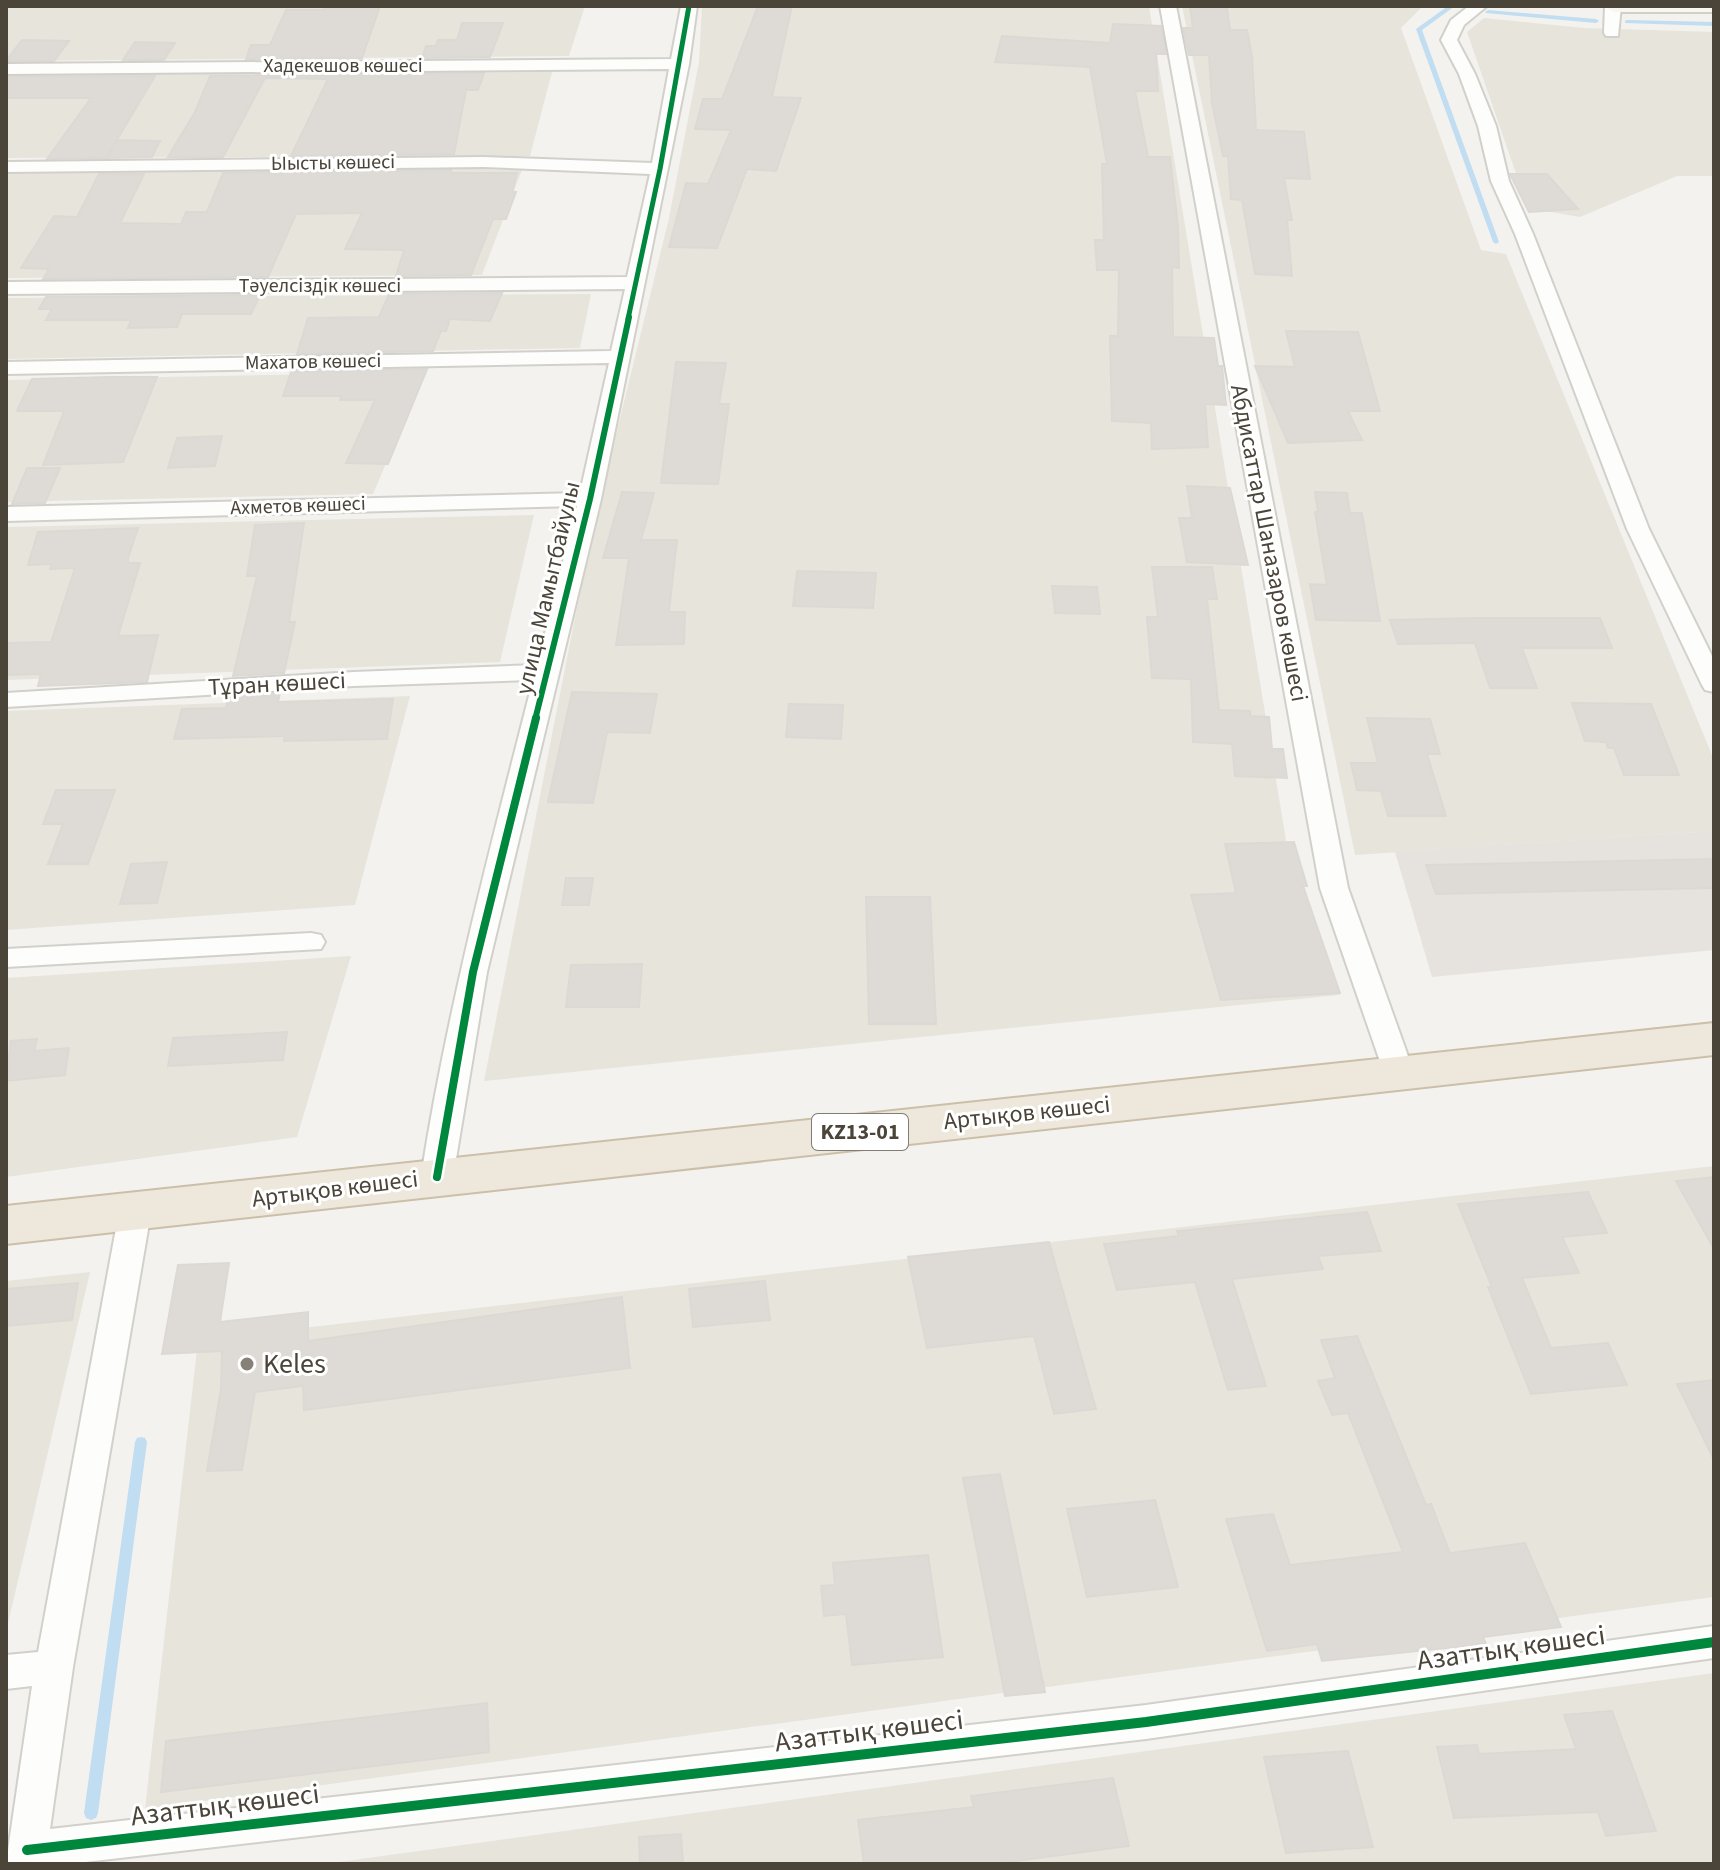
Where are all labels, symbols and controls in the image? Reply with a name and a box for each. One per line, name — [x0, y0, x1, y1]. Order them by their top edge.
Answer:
street label: Хадекешов көшесі — [263, 52, 423, 80]
street label: Ыысты көшесі — [271, 148, 395, 178]
street label: Тәуелсіздік көшесі — [239, 272, 401, 300]
street label: Махатов көшесі — [245, 347, 381, 377]
street label: Абдисаттар Шаназаров көшесі — [1221, 381, 1317, 705]
street label: улица Мамытбайулы — [506, 478, 590, 698]
street label: Ахметов көшесі — [230, 490, 366, 522]
street label: Тұран көшесі — [207, 663, 347, 705]
street label: Артықов көшесі — [942, 1087, 1112, 1139]
road number: KZ13-01 — [812, 1114, 908, 1150]
street label: Артықов көшесі — [250, 1161, 420, 1217]
place label: Keles — [263, 1344, 326, 1384]
marker: Keles — [238, 1355, 256, 1373]
street label: Азаттық көшесі — [1414, 1615, 1608, 1681]
street label: Азаттық көшесі — [772, 1700, 966, 1762]
street label: Азаттық көшесі — [128, 1774, 322, 1836]

